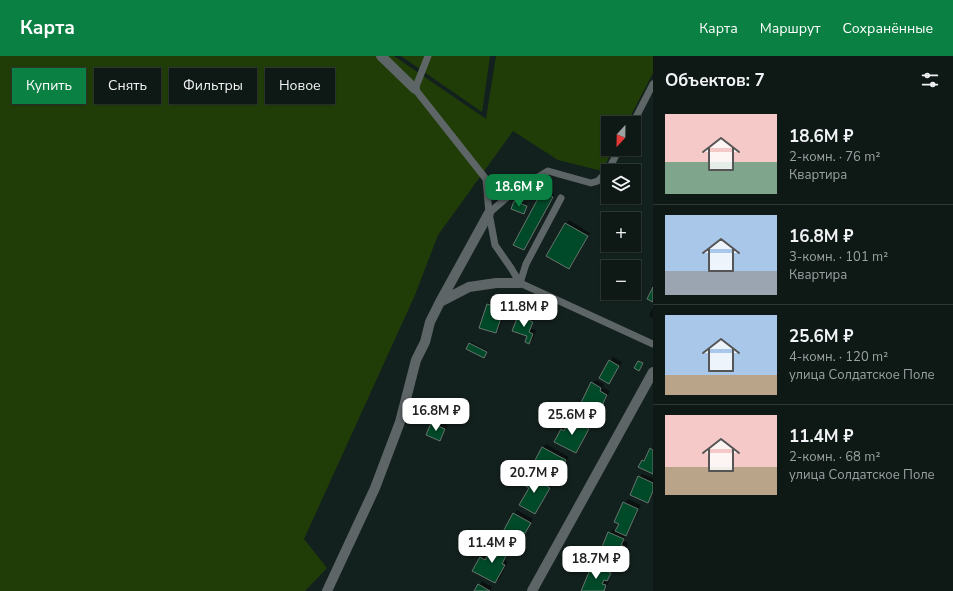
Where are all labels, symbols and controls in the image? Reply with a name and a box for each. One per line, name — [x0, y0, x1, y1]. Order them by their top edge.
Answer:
text: Карта — [20, 15, 75, 41]
text: Карта — [699, 19, 738, 38]
text: Маршрут — [760, 19, 821, 38]
text: Сохранённые — [843, 19, 933, 38]
chip: Купить — [12, 68, 86, 104]
chip: Снять — [94, 68, 161, 104]
chip: Фильтры — [169, 68, 257, 104]
chip: Новое — [265, 68, 335, 104]
text: Объектов: 7 — [665, 69, 765, 92]
icon: filters — [919, 69, 941, 91]
north arrow — [601, 116, 641, 156]
map controls — [601, 116, 641, 300]
text: 18.6M ₽ — [789, 125, 853, 148]
icon: home — [697, 130, 745, 178]
text: 2-комн. · 76 m² — [789, 148, 880, 166]
button: layers — [601, 164, 641, 204]
text: Квартира — [789, 166, 847, 184]
pin: 18.6M ₽ — [482, 174, 556, 208]
text: 18.6M ₽ — [494, 178, 544, 196]
button: + — [601, 212, 641, 252]
text: 16.8M ₽ — [789, 225, 853, 248]
icon: home — [697, 231, 745, 279]
text: 3-комн. · 101 m² — [789, 248, 888, 266]
button: − — [601, 260, 641, 300]
text: Квартира — [789, 266, 847, 284]
pin: 11.8M ₽ — [487, 294, 561, 328]
text: 11.8M ₽ — [499, 298, 549, 316]
text: 25.6M ₽ — [789, 325, 853, 348]
icon: home — [697, 331, 745, 379]
text: 4-комн. · 120 m² — [789, 348, 888, 366]
text: улица Солдатское Поле — [789, 366, 935, 384]
pin: 16.8M ₽ — [399, 398, 473, 432]
text: 16.8M ₽ — [411, 402, 461, 420]
pin: 25.6M ₽ — [535, 402, 609, 436]
text: 25.6M ₽ — [547, 406, 597, 424]
text: 11.4M ₽ — [789, 425, 853, 448]
icon: home — [697, 431, 745, 479]
text: 2-комн. · 68 m² — [789, 448, 880, 466]
pin: 20.7M ₽ — [497, 460, 571, 494]
text: 20.7M ₽ — [509, 464, 559, 482]
text: улица Солдатское Поле — [789, 466, 935, 484]
pin: 11.4M ₽ — [455, 530, 529, 564]
text: 11.4M ₽ — [467, 534, 517, 552]
pin: 18.7M ₽ — [559, 546, 633, 580]
text: 18.7M ₽ — [571, 550, 621, 568]

